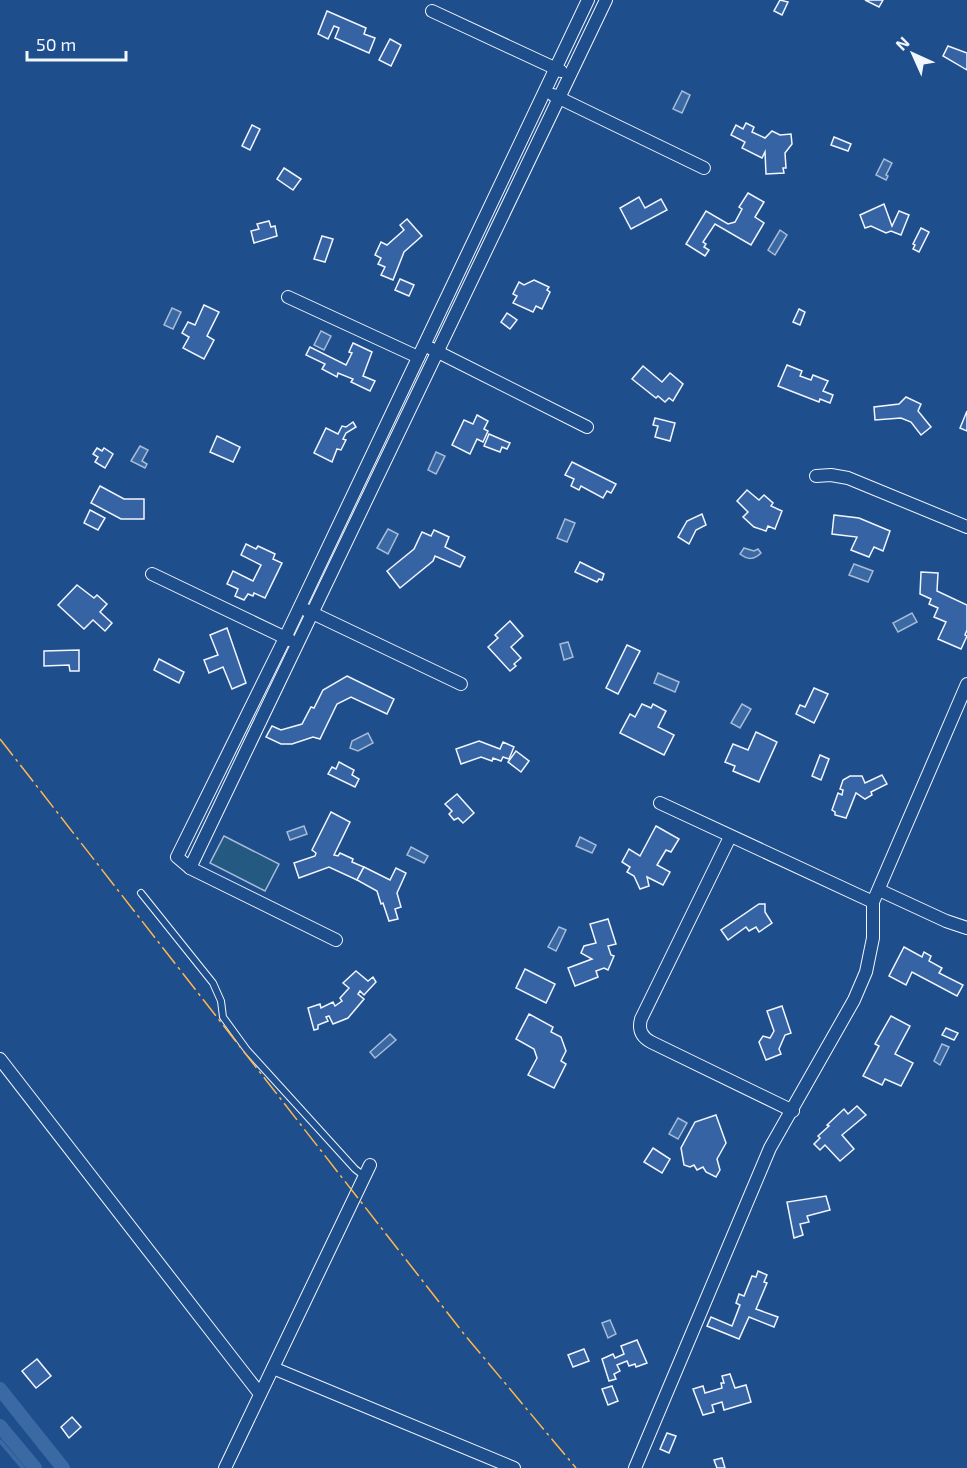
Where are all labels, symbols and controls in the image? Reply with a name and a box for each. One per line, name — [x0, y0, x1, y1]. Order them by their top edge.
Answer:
scale bar — [27, 24, 126, 62]
north arrow — [883, 24, 943, 84]
text: N — [891, 32, 913, 54]
text: 50 m — [36, 33, 76, 55]

